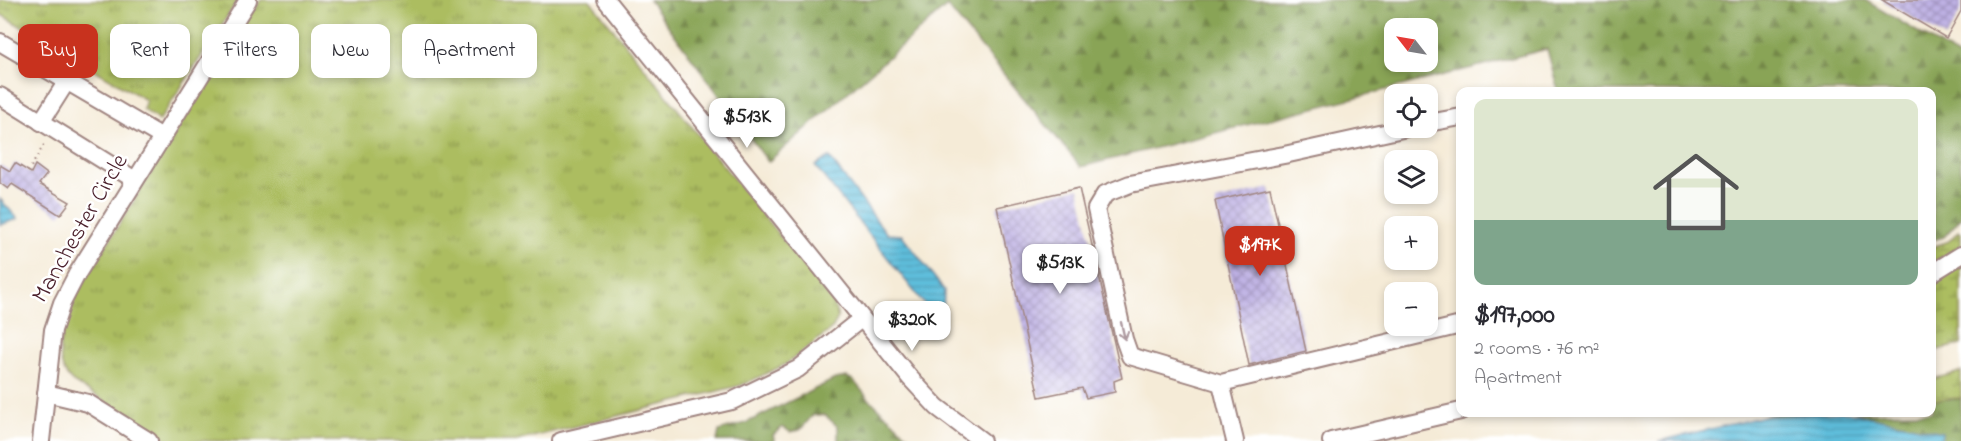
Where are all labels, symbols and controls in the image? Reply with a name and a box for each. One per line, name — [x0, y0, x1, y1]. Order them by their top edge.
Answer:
north arrow — [1384, 18, 1438, 72]
map controls — [1384, 18, 1438, 336]
chip: Buy — [18, 24, 98, 78]
chip: Rent — [110, 24, 190, 78]
chip: Filters — [202, 24, 299, 78]
chip: New — [311, 24, 390, 78]
chip: Apartment — [402, 24, 537, 78]
button: locate — [1384, 84, 1438, 138]
pin: $513K — [705, 98, 789, 149]
text: $513K — [723, 103, 771, 132]
icon: home — [1642, 138, 1750, 246]
street label: Manchester Circle — [24, 148, 138, 310]
button: layers — [1384, 150, 1438, 204]
button: + — [1384, 216, 1438, 270]
pin: $197K — [1218, 226, 1302, 277]
text: $197K — [1239, 231, 1281, 260]
pin: $513K — [1018, 244, 1102, 295]
text: $513K — [1036, 249, 1084, 278]
button: − — [1384, 282, 1438, 336]
text: $197,000 — [1474, 297, 1555, 335]
pin: $320K — [870, 301, 954, 352]
text: $320K — [888, 306, 936, 335]
one-way arrow — [1118, 321, 1129, 341]
text: 2 rooms · 76 m² — [1474, 335, 1599, 364]
text: Apartment — [1474, 364, 1562, 393]

